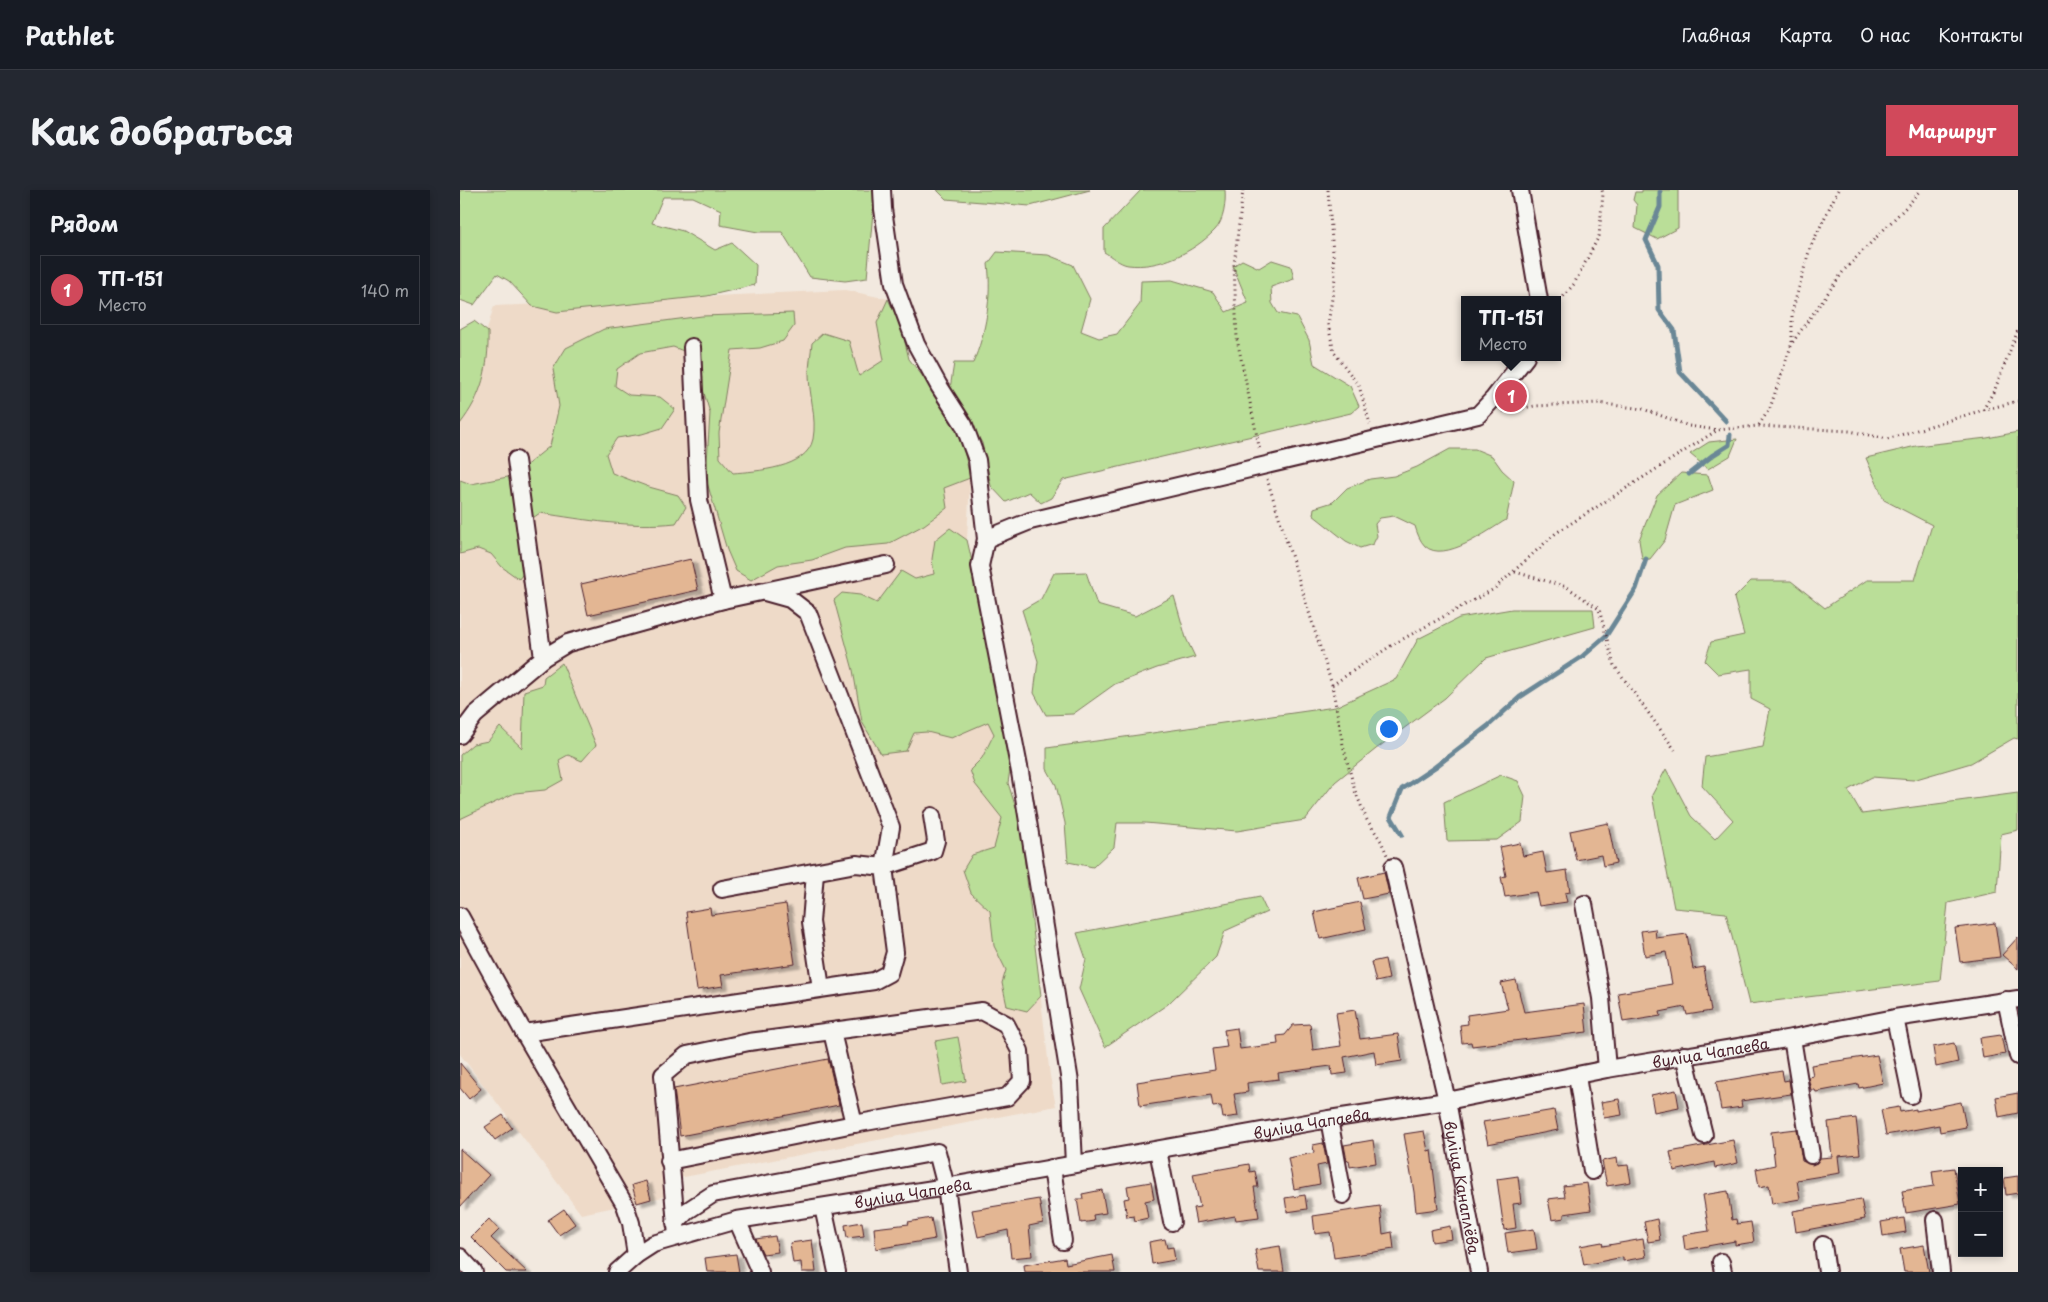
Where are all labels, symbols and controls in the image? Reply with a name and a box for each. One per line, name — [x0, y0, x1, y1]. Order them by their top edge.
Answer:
text: Pathlet — [25, 17, 115, 53]
text: Главная — [1682, 21, 1751, 48]
text: Карта — [1779, 21, 1832, 48]
text: О нас — [1860, 21, 1910, 48]
text: Контакты — [1938, 21, 2023, 48]
text: Как добраться — [30, 104, 294, 157]
button: Маршрут — [1886, 105, 2018, 156]
text: Рядом — [50, 207, 118, 239]
text: ТП-151 — [98, 264, 163, 292]
text: 1 — [63, 278, 71, 302]
text: 140 m — [361, 278, 409, 302]
text: Место — [98, 292, 147, 316]
popup — [1461, 296, 1561, 361]
text: ТП-151 — [1478, 303, 1544, 331]
text: Место — [1478, 331, 1527, 355]
pin: 1 — [1495, 377, 1527, 415]
your location — [1376, 716, 1402, 742]
street label: вуліца Чапаева — [1650, 1030, 1771, 1073]
street label: вуліца Чапаева — [1251, 1101, 1372, 1144]
street label: вуліца Канаплёва — [1439, 1119, 1487, 1257]
map controls — [1958, 1167, 2003, 1257]
button: + — [1958, 1167, 2003, 1212]
street label: вуліца Чапаева — [853, 1171, 974, 1213]
button: − — [1958, 1212, 2003, 1257]

